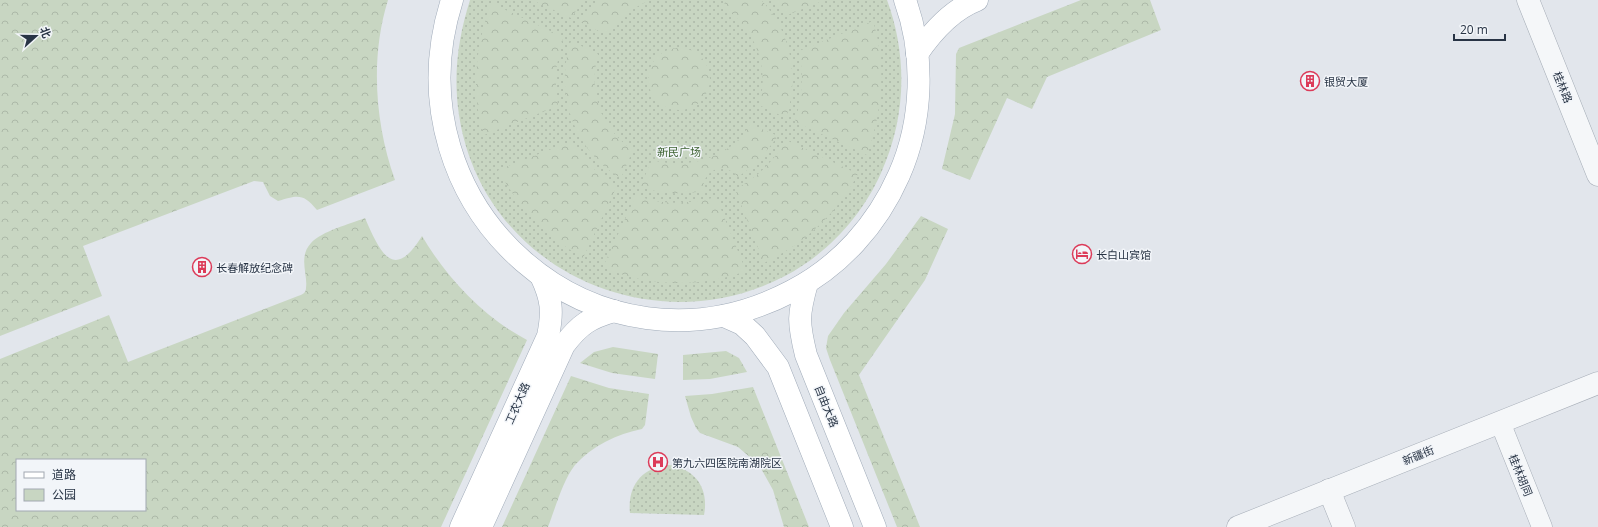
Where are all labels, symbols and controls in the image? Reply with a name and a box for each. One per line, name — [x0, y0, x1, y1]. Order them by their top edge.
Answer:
north arrow — [16, 16, 56, 56]
scale bar — [1454, 16, 1505, 42]
text: 20 m — [1460, 21, 1488, 38]
text: 北 — [37, 24, 55, 40]
street label: 桂林路 — [1550, 69, 1576, 105]
building icon: 银贸大厦 — [1299, 70, 1321, 92]
place label: 银贸大厦 — [1324, 74, 1368, 89]
park label: 新民广场 — [657, 144, 701, 159]
hotel icon: 长白山宾馆 — [1071, 243, 1093, 265]
place label: 长白山宾馆 — [1096, 247, 1151, 262]
building icon: 长春解放纪念碑 — [191, 256, 213, 278]
place label: 长春解放纪念碑 — [216, 260, 293, 275]
street label: 工农大路 — [501, 380, 533, 426]
street label: 自由大路 — [812, 383, 842, 429]
street label: 新疆街 — [1400, 442, 1436, 468]
hospital icon: 第九六四医院南湖院区 — [647, 451, 669, 473]
street label: 桂林胡同 — [1506, 452, 1536, 498]
place label: 第九六四医院南湖院区 — [672, 455, 782, 470]
legend — [16, 459, 146, 511]
text: 道路 — [52, 466, 76, 483]
text: 公园 — [52, 486, 76, 503]

